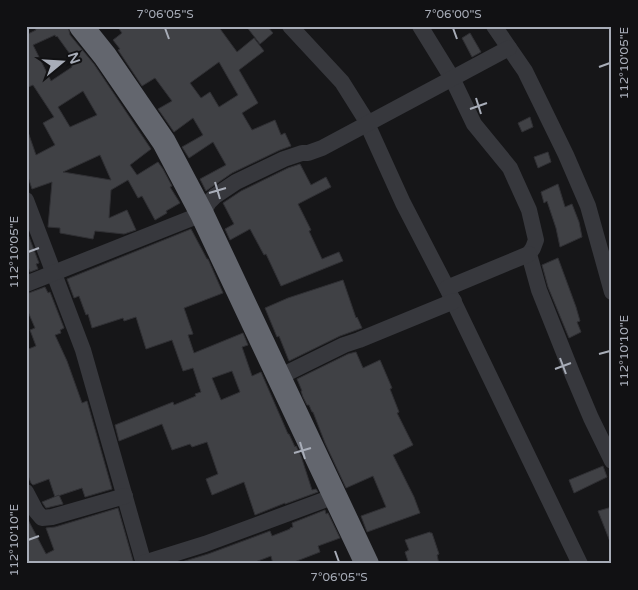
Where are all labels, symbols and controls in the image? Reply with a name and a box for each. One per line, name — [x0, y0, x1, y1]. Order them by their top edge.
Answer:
text: 7°06'05"S — [136, 7, 194, 21]
text: 7°06'00"S — [424, 7, 482, 21]
text: 112°10'05"E — [617, 26, 631, 99]
north arrow — [38, 38, 88, 88]
text: N — [64, 50, 84, 66]
text: 112°10'05"E — [7, 215, 21, 288]
text: 112°10'10"E — [617, 314, 631, 387]
text: 112°10'10"E — [7, 503, 21, 576]
text: 7°06'05"S — [310, 570, 368, 584]

